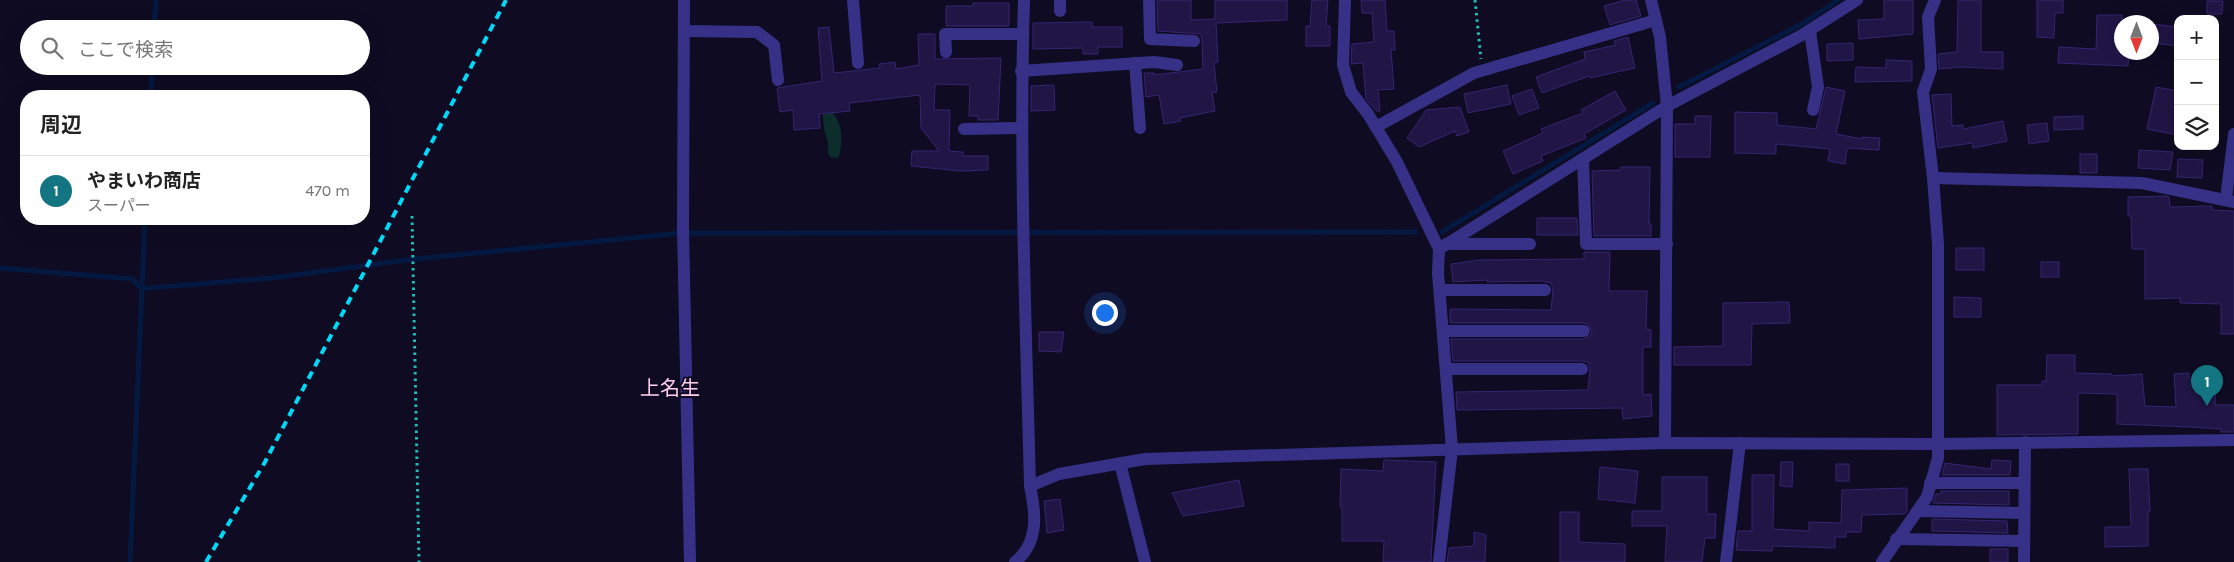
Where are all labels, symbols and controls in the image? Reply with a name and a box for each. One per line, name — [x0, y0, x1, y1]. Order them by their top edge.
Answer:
north arrow — [2114, 15, 2159, 60]
map controls — [2174, 15, 2219, 150]
button: + — [2174, 15, 2219, 60]
search box — [20, 20, 370, 75]
icon: search — [38, 34, 66, 62]
text: ここで検索 — [78, 39, 173, 61]
button: − — [2174, 60, 2219, 105]
button: layers — [2174, 105, 2219, 150]
text: 周辺 — [40, 113, 82, 137]
text: やまいわ商店 — [87, 170, 201, 192]
text: 1 — [53, 181, 59, 200]
text: 470 m — [305, 181, 350, 200]
text: スーパー — [87, 196, 151, 215]
your location — [1092, 300, 1118, 326]
pin: 1 — [2191, 365, 2223, 406]
district label: 上名生 — [640, 377, 700, 400]

